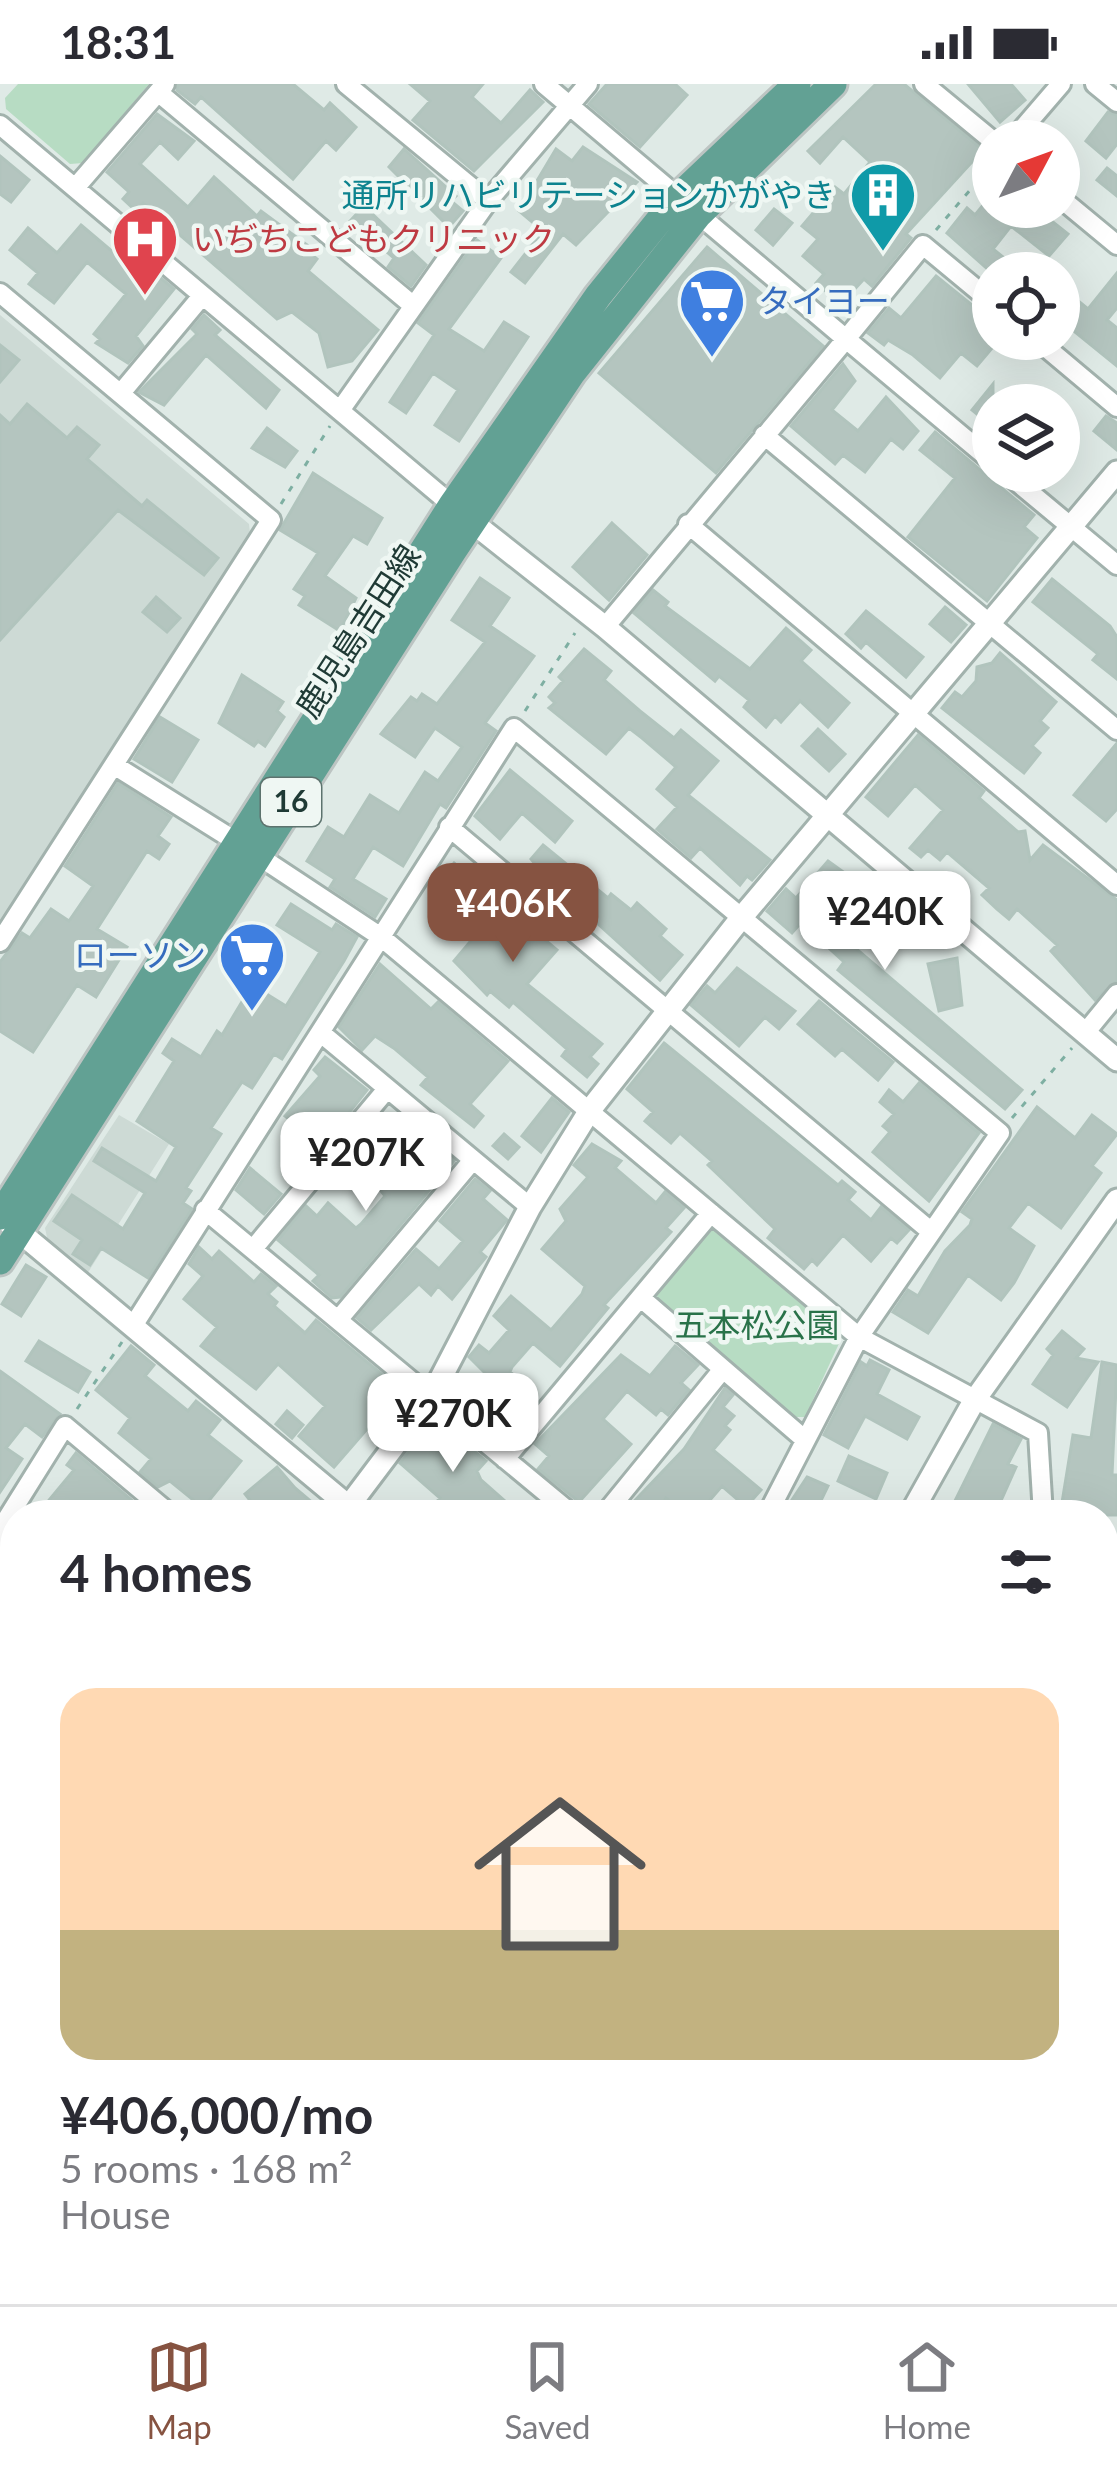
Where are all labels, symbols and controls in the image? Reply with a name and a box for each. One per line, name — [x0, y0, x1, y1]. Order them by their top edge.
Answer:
text: 18:31 — [60, 15, 176, 69]
north arrow — [972, 120, 1080, 228]
map controls — [972, 120, 1080, 492]
building icon: 通所リハビリテーションかがやき — [848, 160, 918, 254]
place label: 通所リハビリテーションかがやき — [342, 174, 836, 214]
hospital icon: いぢちこどもクリニック — [110, 204, 180, 298]
place label: いぢちこどもクリニック — [192, 218, 555, 258]
button: locate — [972, 252, 1080, 360]
supermarket icon: タイヨー — [677, 266, 747, 360]
place label: タイヨー — [758, 280, 890, 320]
button: layers — [972, 384, 1080, 492]
street label: 鹿児島吉田線 — [286, 537, 428, 724]
road number: 16 — [261, 778, 321, 826]
pin: ¥406K — [429, 863, 597, 965]
pin: ¥240K — [801, 871, 969, 973]
text: ¥406K — [454, 879, 572, 925]
text: ¥240K — [826, 887, 944, 933]
supermarket icon: ローソン — [217, 920, 287, 1014]
place label: ローソン — [74, 934, 206, 974]
pin: ¥207K — [282, 1112, 450, 1214]
text: ¥207K — [307, 1128, 425, 1174]
park label: 五本松公園 — [675, 1304, 840, 1344]
pin: ¥270K — [369, 1373, 537, 1475]
text: ¥270K — [394, 1389, 512, 1435]
icon: filters — [993, 1539, 1059, 1605]
text: 4 homes — [60, 1542, 252, 1603]
icon: home — [452, 1766, 668, 1982]
text: ¥406,000/mo — [60, 2084, 373, 2145]
text: 5 rooms · 168 m² — [60, 2145, 352, 2191]
text: House — [60, 2191, 171, 2237]
tab: Map — [146, 2334, 212, 2446]
tab: Saved — [504, 2334, 591, 2446]
tab: Home — [883, 2334, 971, 2446]

